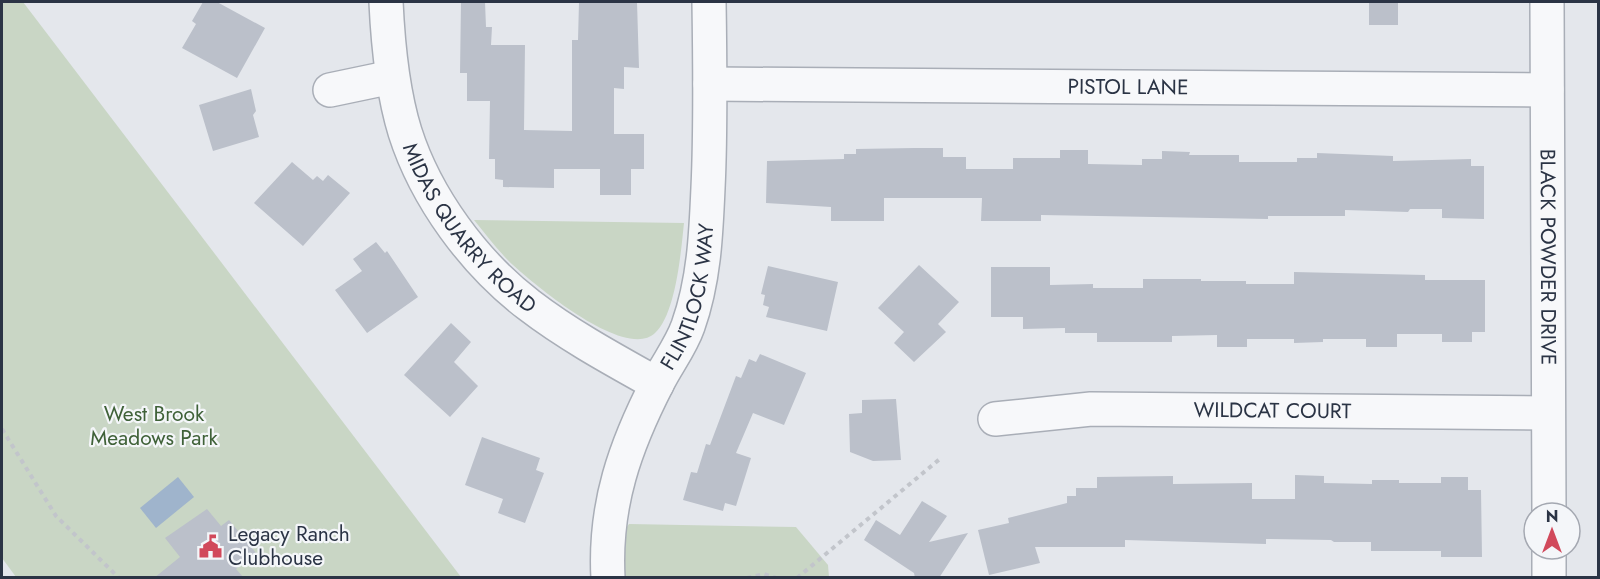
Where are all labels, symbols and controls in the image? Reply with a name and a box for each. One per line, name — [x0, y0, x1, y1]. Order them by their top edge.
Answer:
street label: PISTOL LANE — [1067, 72, 1189, 102]
street label: MIDAS QUARRY ROAD — [395, 139, 543, 320]
street label: BLACK POWDER DRIVE — [1533, 149, 1563, 365]
street label: FLINTLOCK WAY — [653, 222, 721, 376]
street label: WILDCAT COURT — [1193, 395, 1352, 426]
park label: West Brook Meadows Park — [90, 399, 219, 453]
north arrow — [1522, 501, 1582, 561]
text: N — [1546, 505, 1558, 528]
place label: Legacy Ranch Clubhouse — [228, 519, 350, 573]
public building icon: Legacy Ranch Clubhouse — [197, 533, 223, 559]

